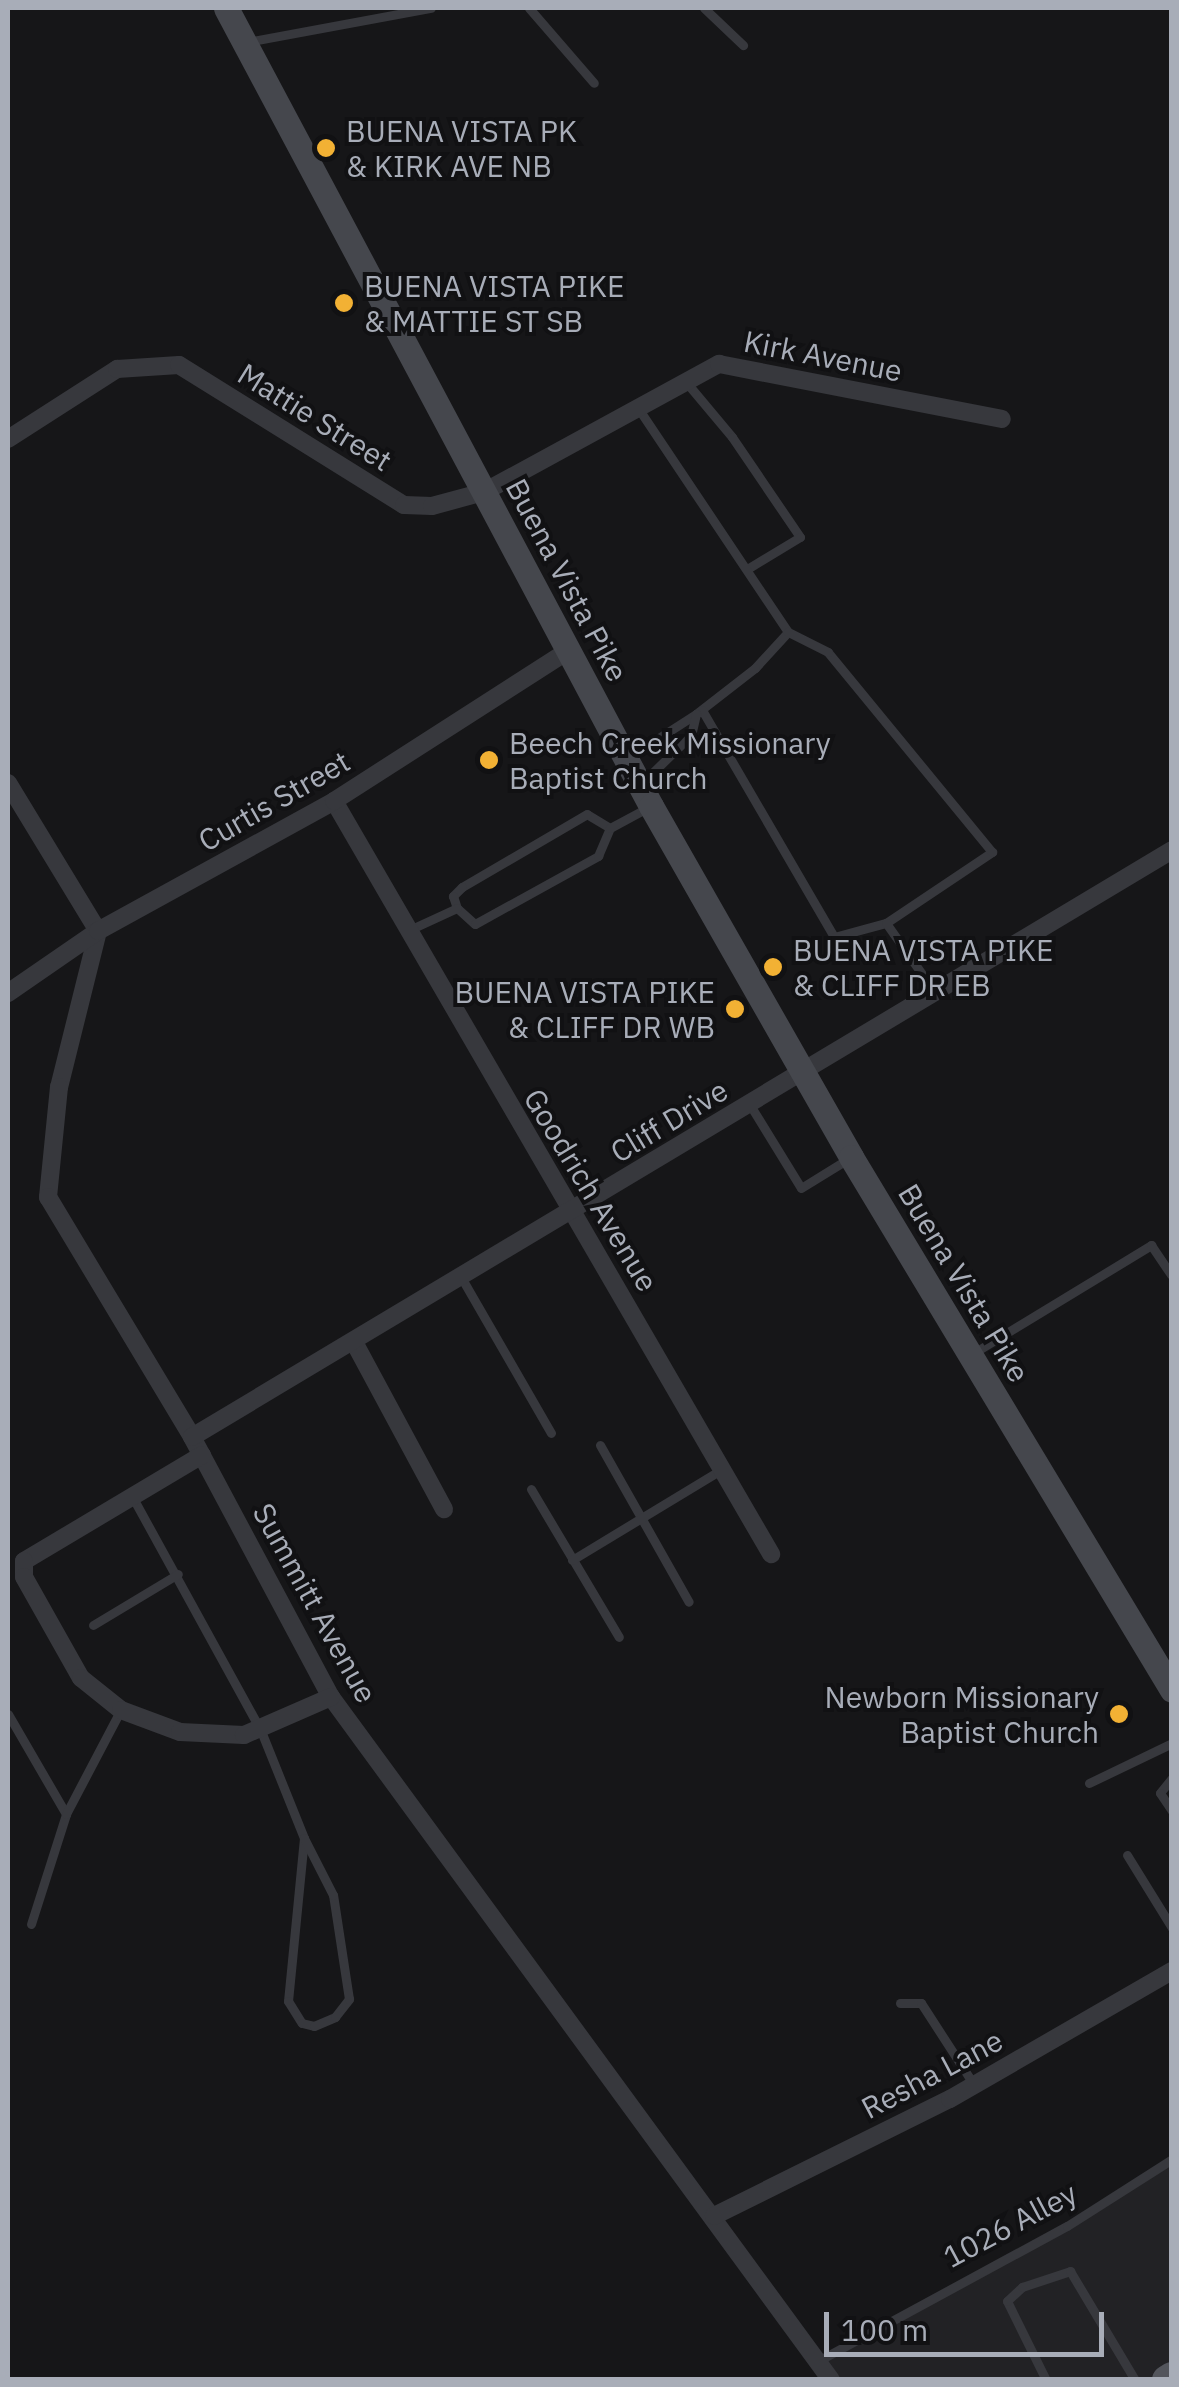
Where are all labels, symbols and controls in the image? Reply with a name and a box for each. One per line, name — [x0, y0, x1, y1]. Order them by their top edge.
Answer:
place label: BUENA VISTA PK & KIRK AVE NB — [346, 113, 577, 184]
marker: BUENA VISTA PK & KIRK AVE NB — [315, 137, 337, 159]
place label: BUENA VISTA PIKE & MATTIE ST SB — [364, 268, 624, 338]
marker: BUENA VISTA PIKE & MATTIE ST SB — [333, 292, 355, 314]
street label: Kirk Avenue — [741, 323, 905, 389]
street label: Mattie Street — [231, 355, 399, 479]
street label: Buena Vista Pike — [498, 472, 636, 688]
place label: Beech Creek Missionary Baptist Church — [509, 725, 831, 796]
street label: Curtis Street — [192, 743, 356, 859]
marker: Beech Creek Missionary Baptist Church — [478, 749, 500, 771]
place label: BUENA VISTA PIKE & CLIFF DR EB — [793, 932, 1053, 1002]
marker: BUENA VISTA PIKE & CLIFF DR EB — [762, 956, 784, 978]
place label: BUENA VISTA PIKE & CLIFF DR WB — [455, 974, 715, 1044]
marker: BUENA VISTA PIKE & CLIFF DR WB — [724, 998, 746, 1020]
street label: Cliff Drive — [604, 1072, 734, 1170]
street label: Goodrich Avenue — [516, 1082, 666, 1298]
street label: Buena Vista Pike — [891, 1178, 1037, 1388]
street label: Summitt Avenue — [245, 1497, 385, 1709]
place label: Newborn Missionary Baptist Church — [825, 1679, 1099, 1750]
marker: Newborn Missionary Baptist Church — [1108, 1703, 1130, 1725]
street label: Resha Lane — [855, 2022, 1009, 2126]
street label: 1026 Alley — [937, 2175, 1083, 2275]
scale bar — [829, 2292, 1109, 2354]
text: 100 m — [841, 2310, 928, 2349]

